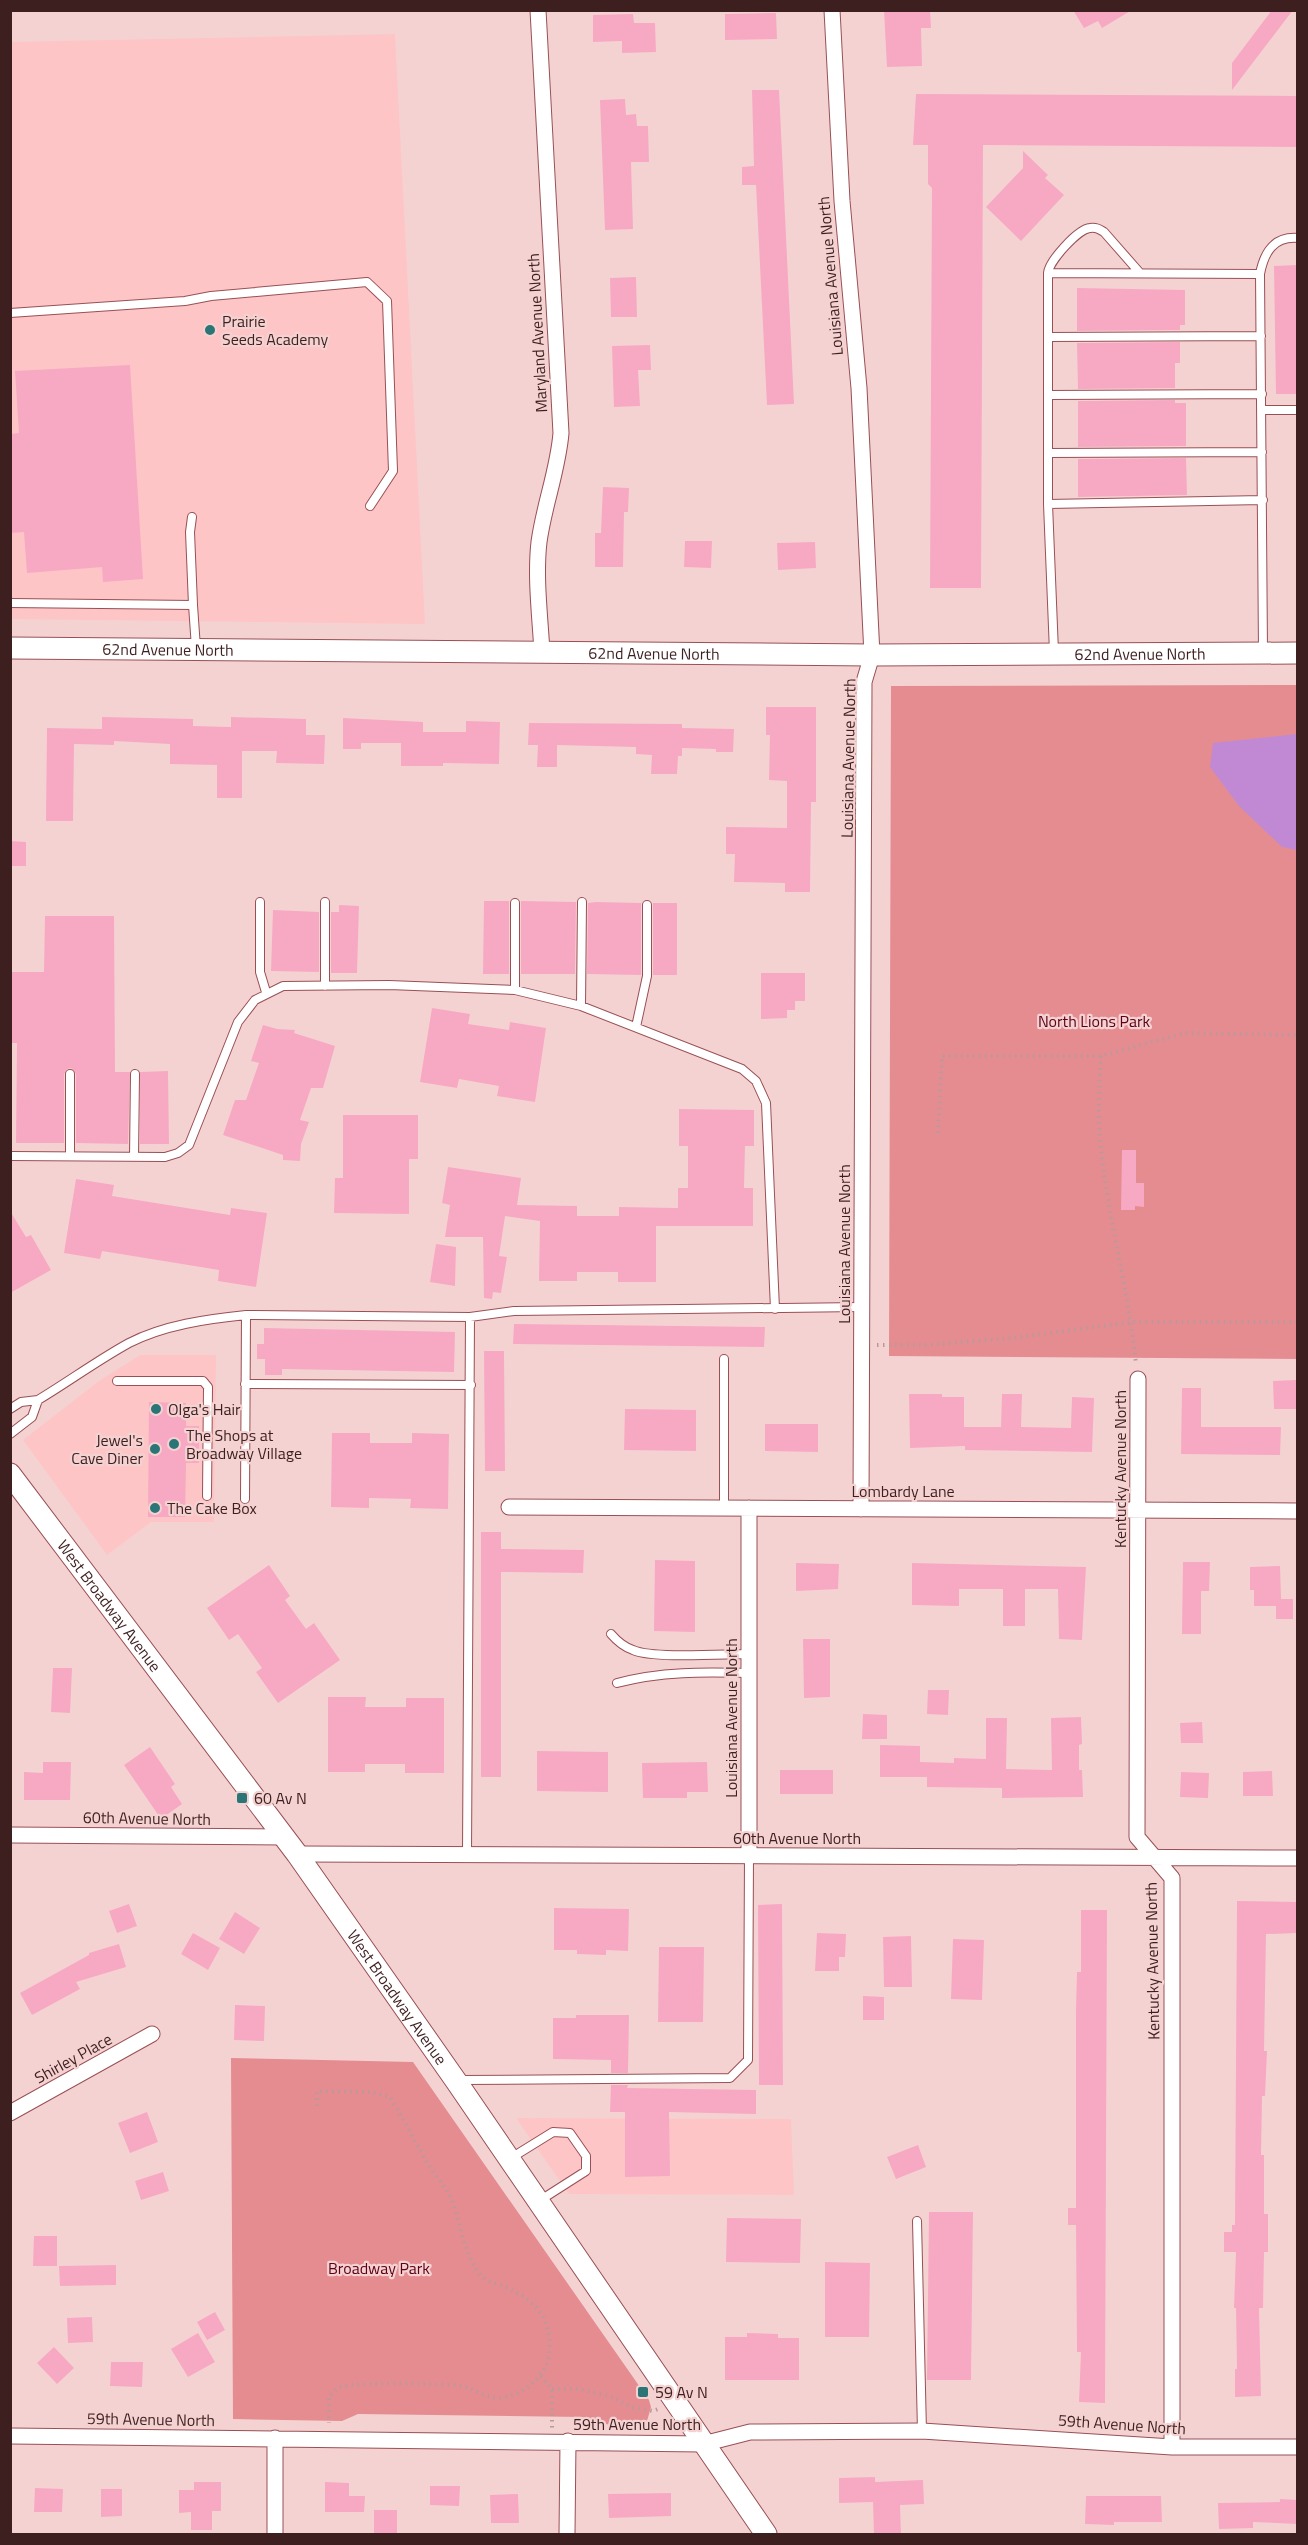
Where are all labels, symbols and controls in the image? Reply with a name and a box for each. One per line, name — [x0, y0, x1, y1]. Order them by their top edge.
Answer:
street label: Louisiana Avenue North — [811, 195, 849, 357]
street label: Maryland Avenue North — [521, 253, 553, 413]
place label: Prairie Seeds Academy — [222, 309, 329, 351]
marker: Prairie Seeds Academy — [203, 323, 217, 337]
street label: 62nd Avenue North — [102, 637, 234, 662]
street label: 62nd Avenue North — [588, 641, 720, 666]
street label: 62nd Avenue North — [1074, 641, 1206, 666]
street label: Louisiana Avenue North — [835, 678, 861, 838]
park label: North Lions Park — [1038, 1009, 1150, 1033]
street label: Louisiana Avenue North — [832, 1164, 856, 1324]
street label: Kentucky Avenue North — [1108, 1390, 1132, 1548]
place label: Olga's Hair — [168, 1397, 241, 1421]
marker: Olga's Hair — [149, 1402, 163, 1416]
place label: The Shops at Broadway Village — [186, 1423, 302, 1465]
place label: Jewel's Cave Diner — [71, 1428, 143, 1470]
marker: The Shops at Broadway Village — [167, 1437, 181, 1451]
marker: Jewel's Cave Diner — [148, 1442, 162, 1456]
street label: Lombardy Lane — [851, 1479, 955, 1503]
place label: The Cake Box — [167, 1496, 257, 1520]
marker: The Cake Box — [148, 1501, 162, 1515]
street label: West Broadway Avenue — [52, 1535, 167, 1677]
street label: Louisiana Avenue North — [719, 1638, 743, 1798]
place label: 60 Av N — [254, 1786, 307, 1810]
marker: 60 Av N — [235, 1791, 249, 1805]
street label: 60th Avenue North — [83, 1805, 211, 1831]
street label: 60th Avenue North — [733, 1826, 861, 1850]
street label: Kentucky Avenue North — [1139, 1882, 1165, 2040]
street label: West Broadway Avenue — [342, 1925, 453, 2070]
street label: Shirley Place — [30, 2027, 116, 2089]
park label: Broadway Park — [328, 2256, 430, 2280]
place label: 59 Av N — [655, 2380, 708, 2404]
marker: 59 Av N — [636, 2385, 650, 2399]
street label: 59th Avenue North — [87, 2406, 215, 2432]
street label: 59th Avenue North — [1057, 2408, 1187, 2440]
street label: 59th Avenue North — [573, 2412, 701, 2436]

